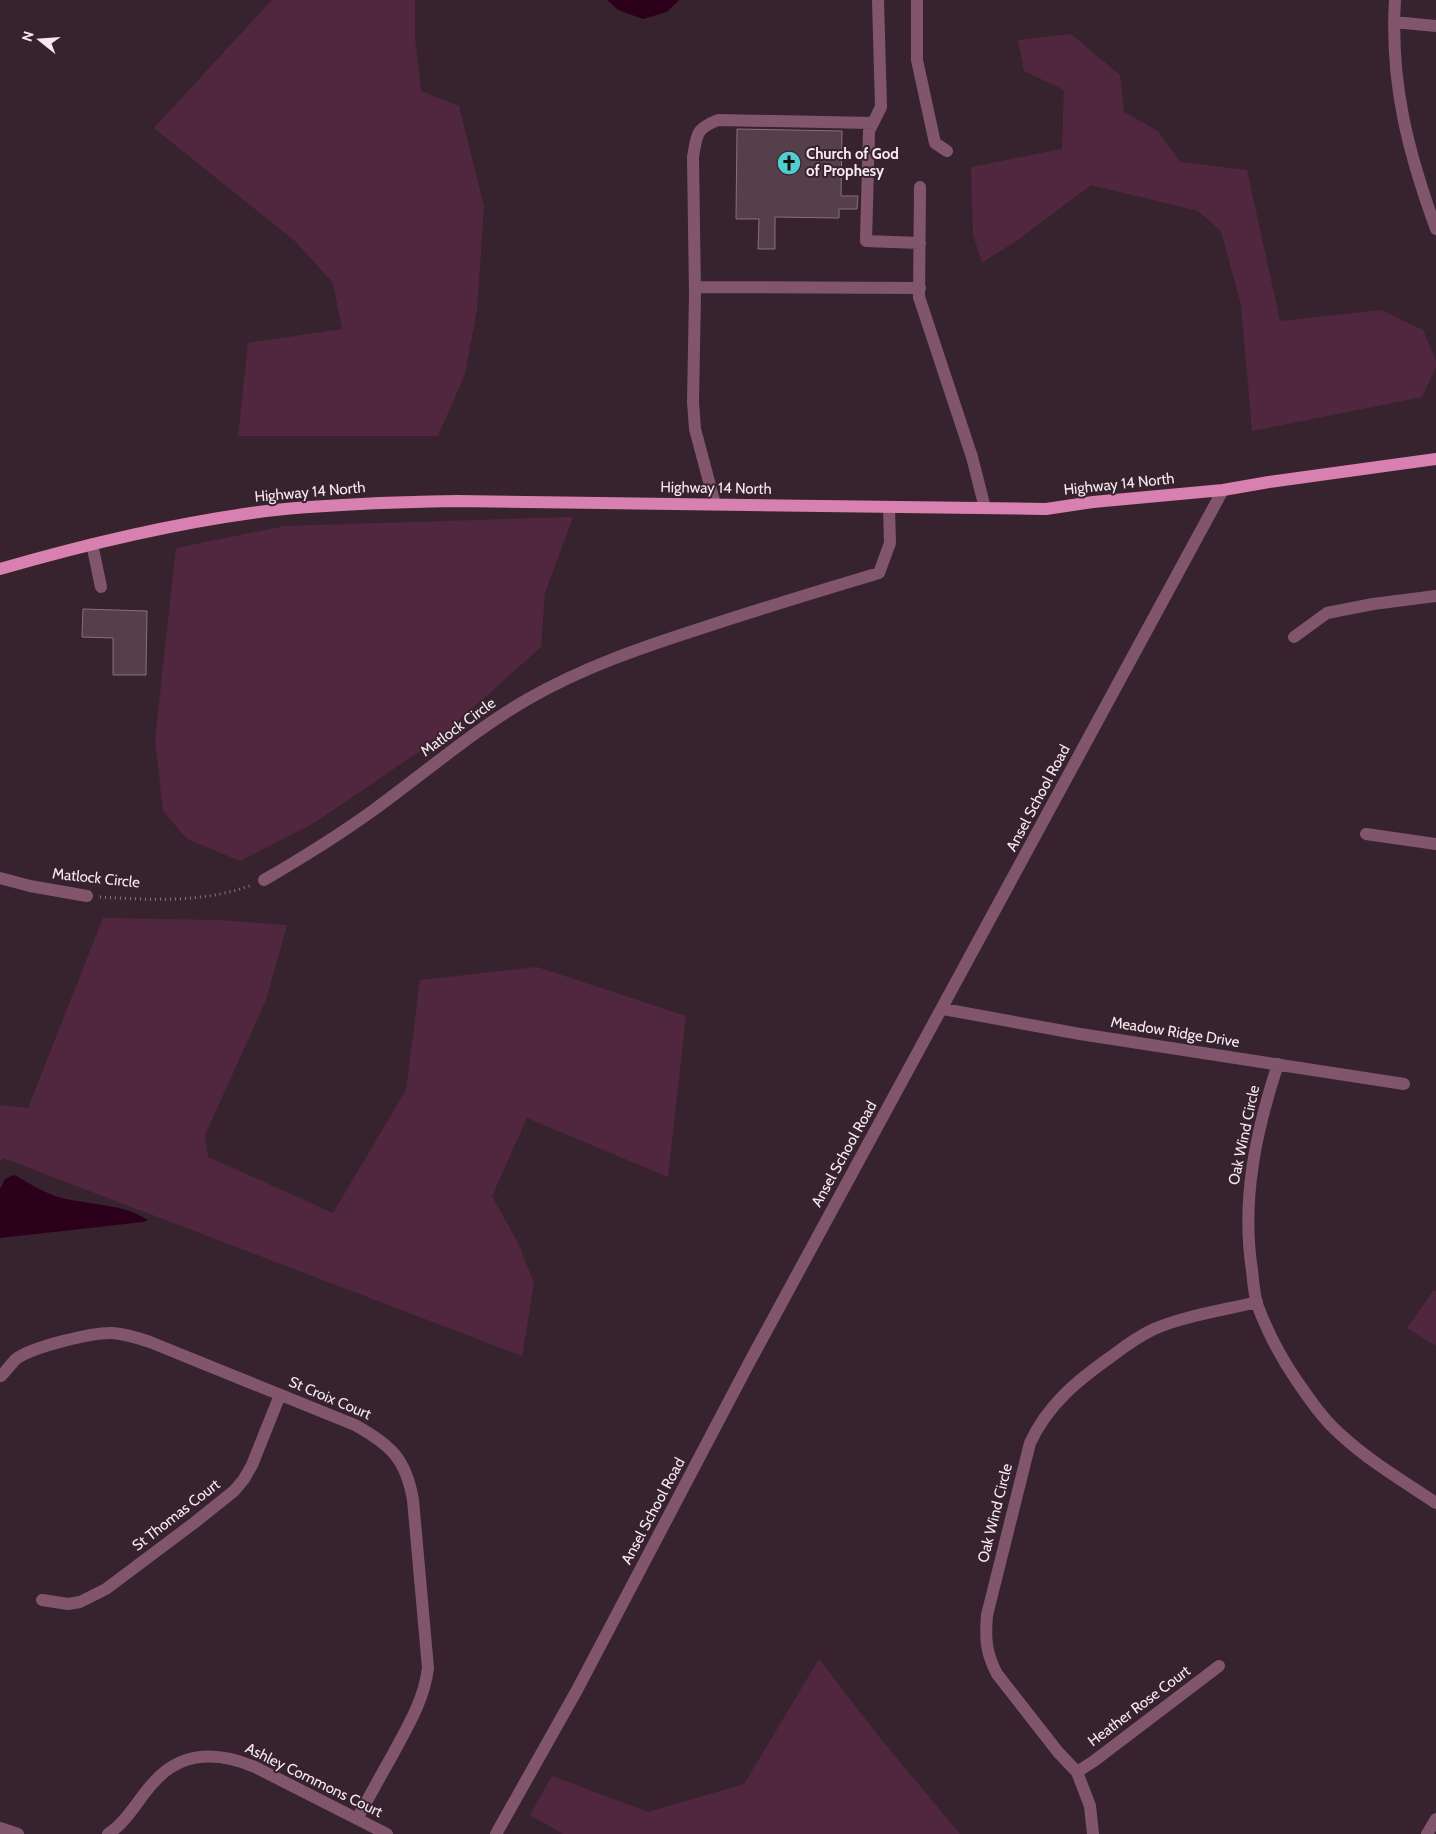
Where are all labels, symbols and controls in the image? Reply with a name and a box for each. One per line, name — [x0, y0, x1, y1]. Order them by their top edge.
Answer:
north arrow — [15, 15, 65, 65]
text: N — [18, 29, 38, 44]
place label: Church of God of Prophesy — [806, 145, 899, 180]
church icon: Church of God of Prophesy — [776, 150, 802, 176]
street label: Highway 14 North — [1063, 469, 1175, 499]
street label: Highway 14 North — [254, 478, 366, 506]
street label: Highway 14 North — [660, 478, 772, 498]
street label: Matlock Circle — [417, 694, 499, 760]
street label: Ansel School Road — [1002, 742, 1074, 854]
street label: Matlock Circle — [51, 864, 141, 892]
street label: Meadow Ridge Drive — [1109, 1013, 1241, 1051]
street label: Oak Wind Circle — [1225, 1083, 1263, 1187]
street label: Ansel School Road — [808, 1098, 880, 1210]
street label: St Croix Court — [286, 1373, 374, 1423]
street label: Ansel School Road — [617, 1455, 689, 1567]
street label: Oak Wind Circle — [974, 1461, 1016, 1564]
street label: St Thomas Court — [129, 1475, 223, 1555]
street label: Heather Rose Court — [1084, 1662, 1194, 1750]
street label: Ashley Commons Court — [242, 1739, 386, 1821]

